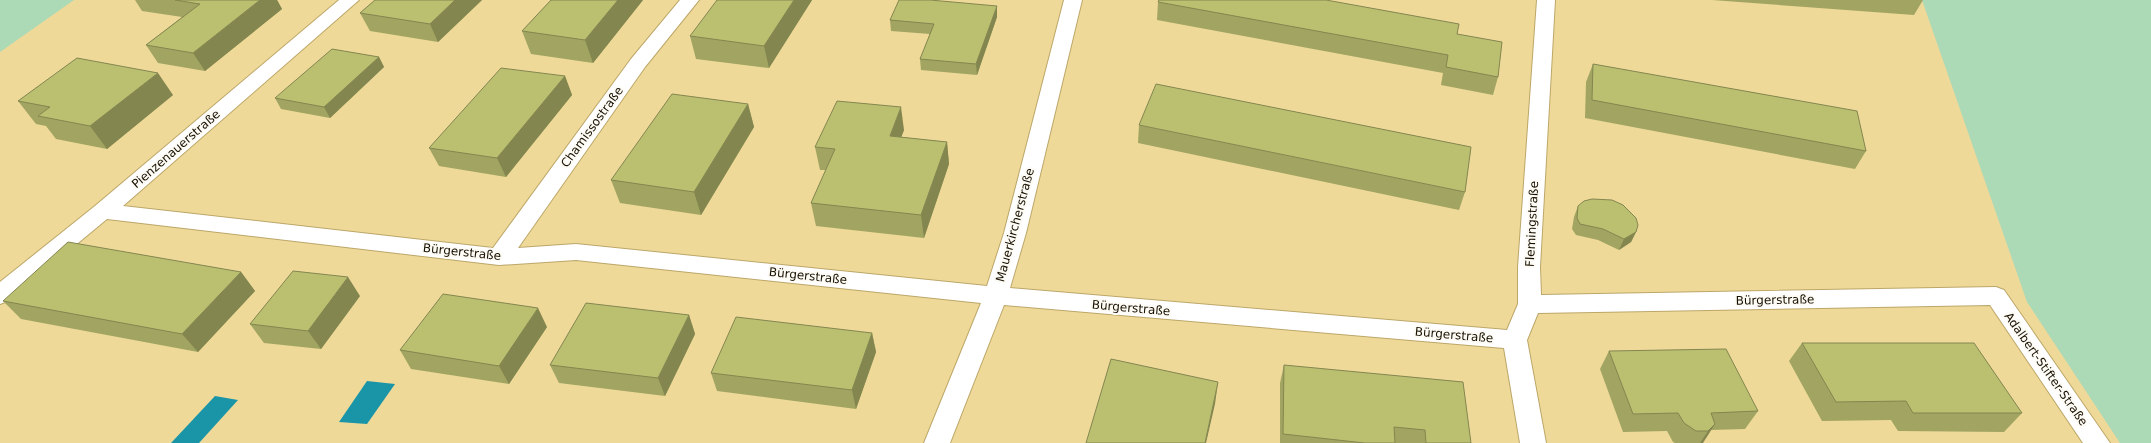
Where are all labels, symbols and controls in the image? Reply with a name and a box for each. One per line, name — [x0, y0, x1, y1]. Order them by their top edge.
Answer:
street label: Chamissostraße — [558, 84, 626, 170]
street label: Pienzenauerstraße — [129, 107, 223, 191]
street label: Mauerkircherstraße — [993, 167, 1037, 283]
street label: Flemingstraße — [1523, 181, 1541, 267]
street label: Bürgerstraße — [422, 241, 502, 263]
street label: Bürgerstraße — [768, 265, 848, 287]
street label: Bürgerstraße — [1736, 292, 1814, 308]
street label: Bürgerstraße — [1091, 298, 1171, 318]
street label: Adalbert-Stifter-Straße — [2002, 310, 2090, 428]
street label: Bürgerstraße — [1414, 325, 1494, 345]

